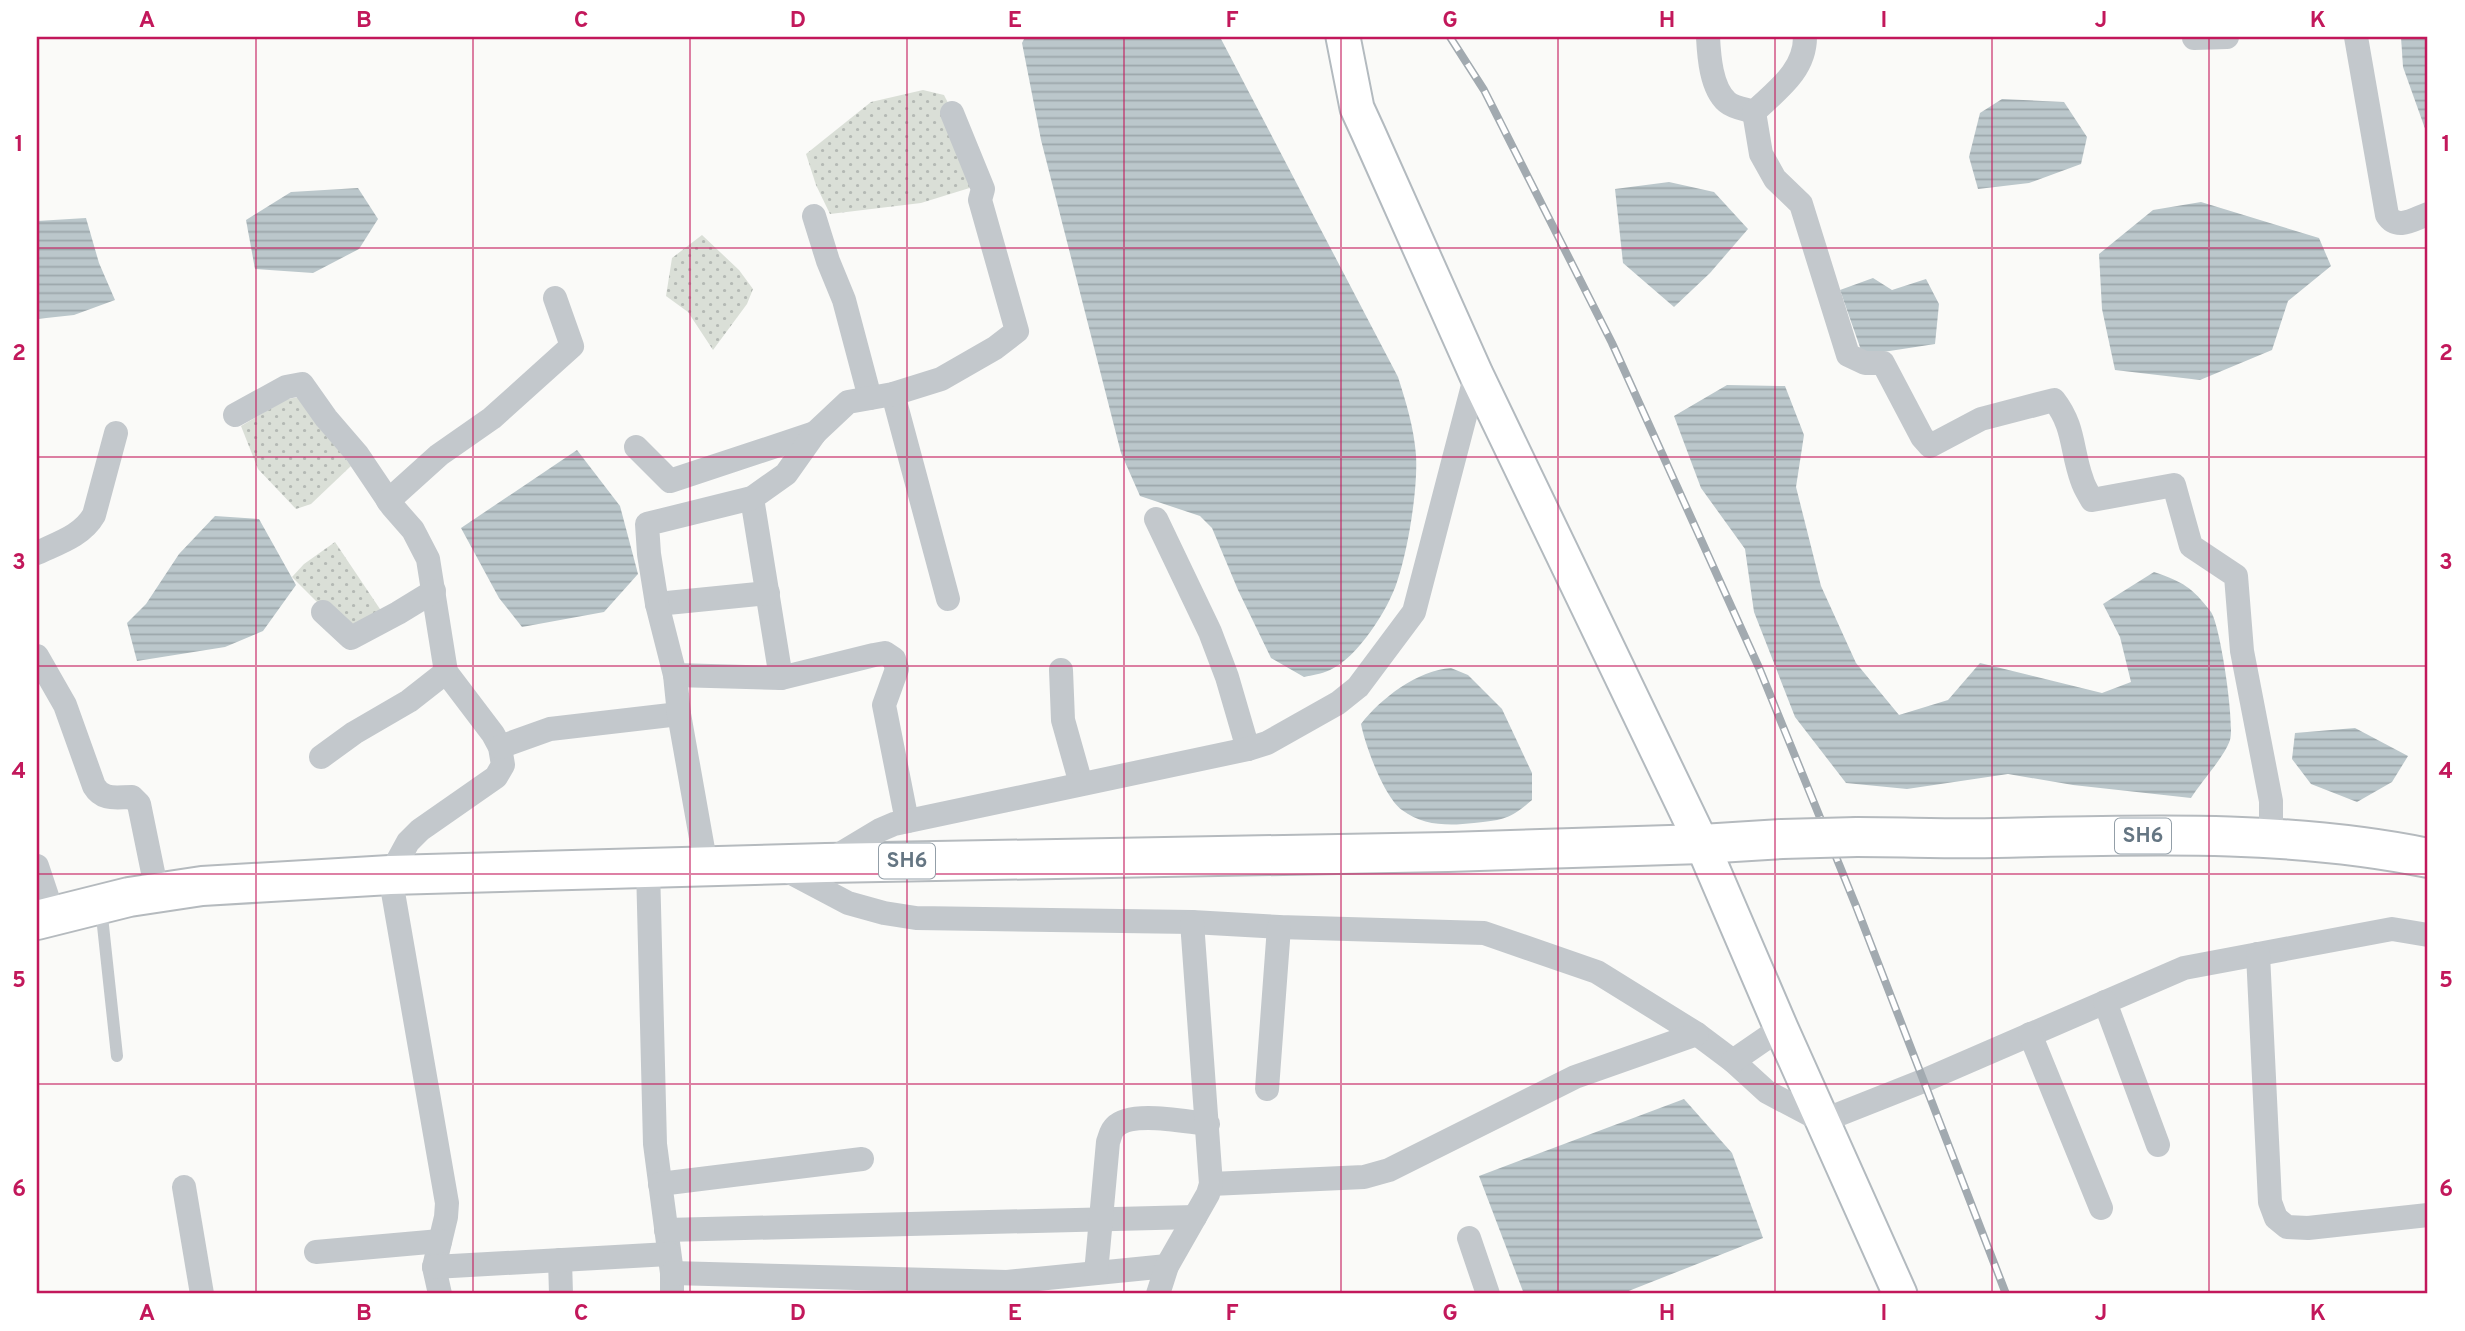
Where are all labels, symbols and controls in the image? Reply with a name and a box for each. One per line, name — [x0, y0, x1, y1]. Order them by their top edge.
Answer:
text: A — [139, 7, 155, 36]
text: B — [356, 7, 372, 36]
text: C — [574, 7, 588, 36]
text: D — [790, 7, 806, 36]
text: E — [1008, 7, 1022, 36]
text: F — [1225, 7, 1239, 36]
text: G — [1442, 7, 1458, 36]
text: H — [1659, 7, 1675, 36]
text: I — [1881, 7, 1887, 36]
text: J — [2095, 7, 2107, 36]
text: K — [2310, 7, 2326, 36]
text: 1 — [14, 131, 24, 160]
text: 1 — [2441, 131, 2451, 160]
text: 2 — [12, 340, 26, 369]
text: 2 — [2439, 340, 2453, 369]
text: 3 — [12, 549, 26, 578]
text: 3 — [2439, 549, 2453, 578]
text: 4 — [12, 758, 26, 787]
text: 4 — [2439, 758, 2453, 787]
road number: SH6 — [2115, 818, 2171, 854]
road number: SH6 — [879, 844, 935, 878]
text: 5 — [12, 967, 26, 996]
text: 5 — [2439, 967, 2453, 996]
text: 6 — [12, 1176, 26, 1205]
text: 6 — [2439, 1176, 2453, 1205]
text: A — [139, 1300, 155, 1329]
text: B — [356, 1300, 372, 1329]
text: C — [574, 1300, 588, 1329]
text: D — [790, 1300, 806, 1329]
text: E — [1008, 1300, 1022, 1329]
text: F — [1225, 1300, 1239, 1329]
text: G — [1442, 1300, 1458, 1329]
text: H — [1659, 1300, 1675, 1329]
text: I — [1881, 1300, 1887, 1329]
text: J — [2095, 1300, 2107, 1329]
text: K — [2310, 1300, 2326, 1329]

